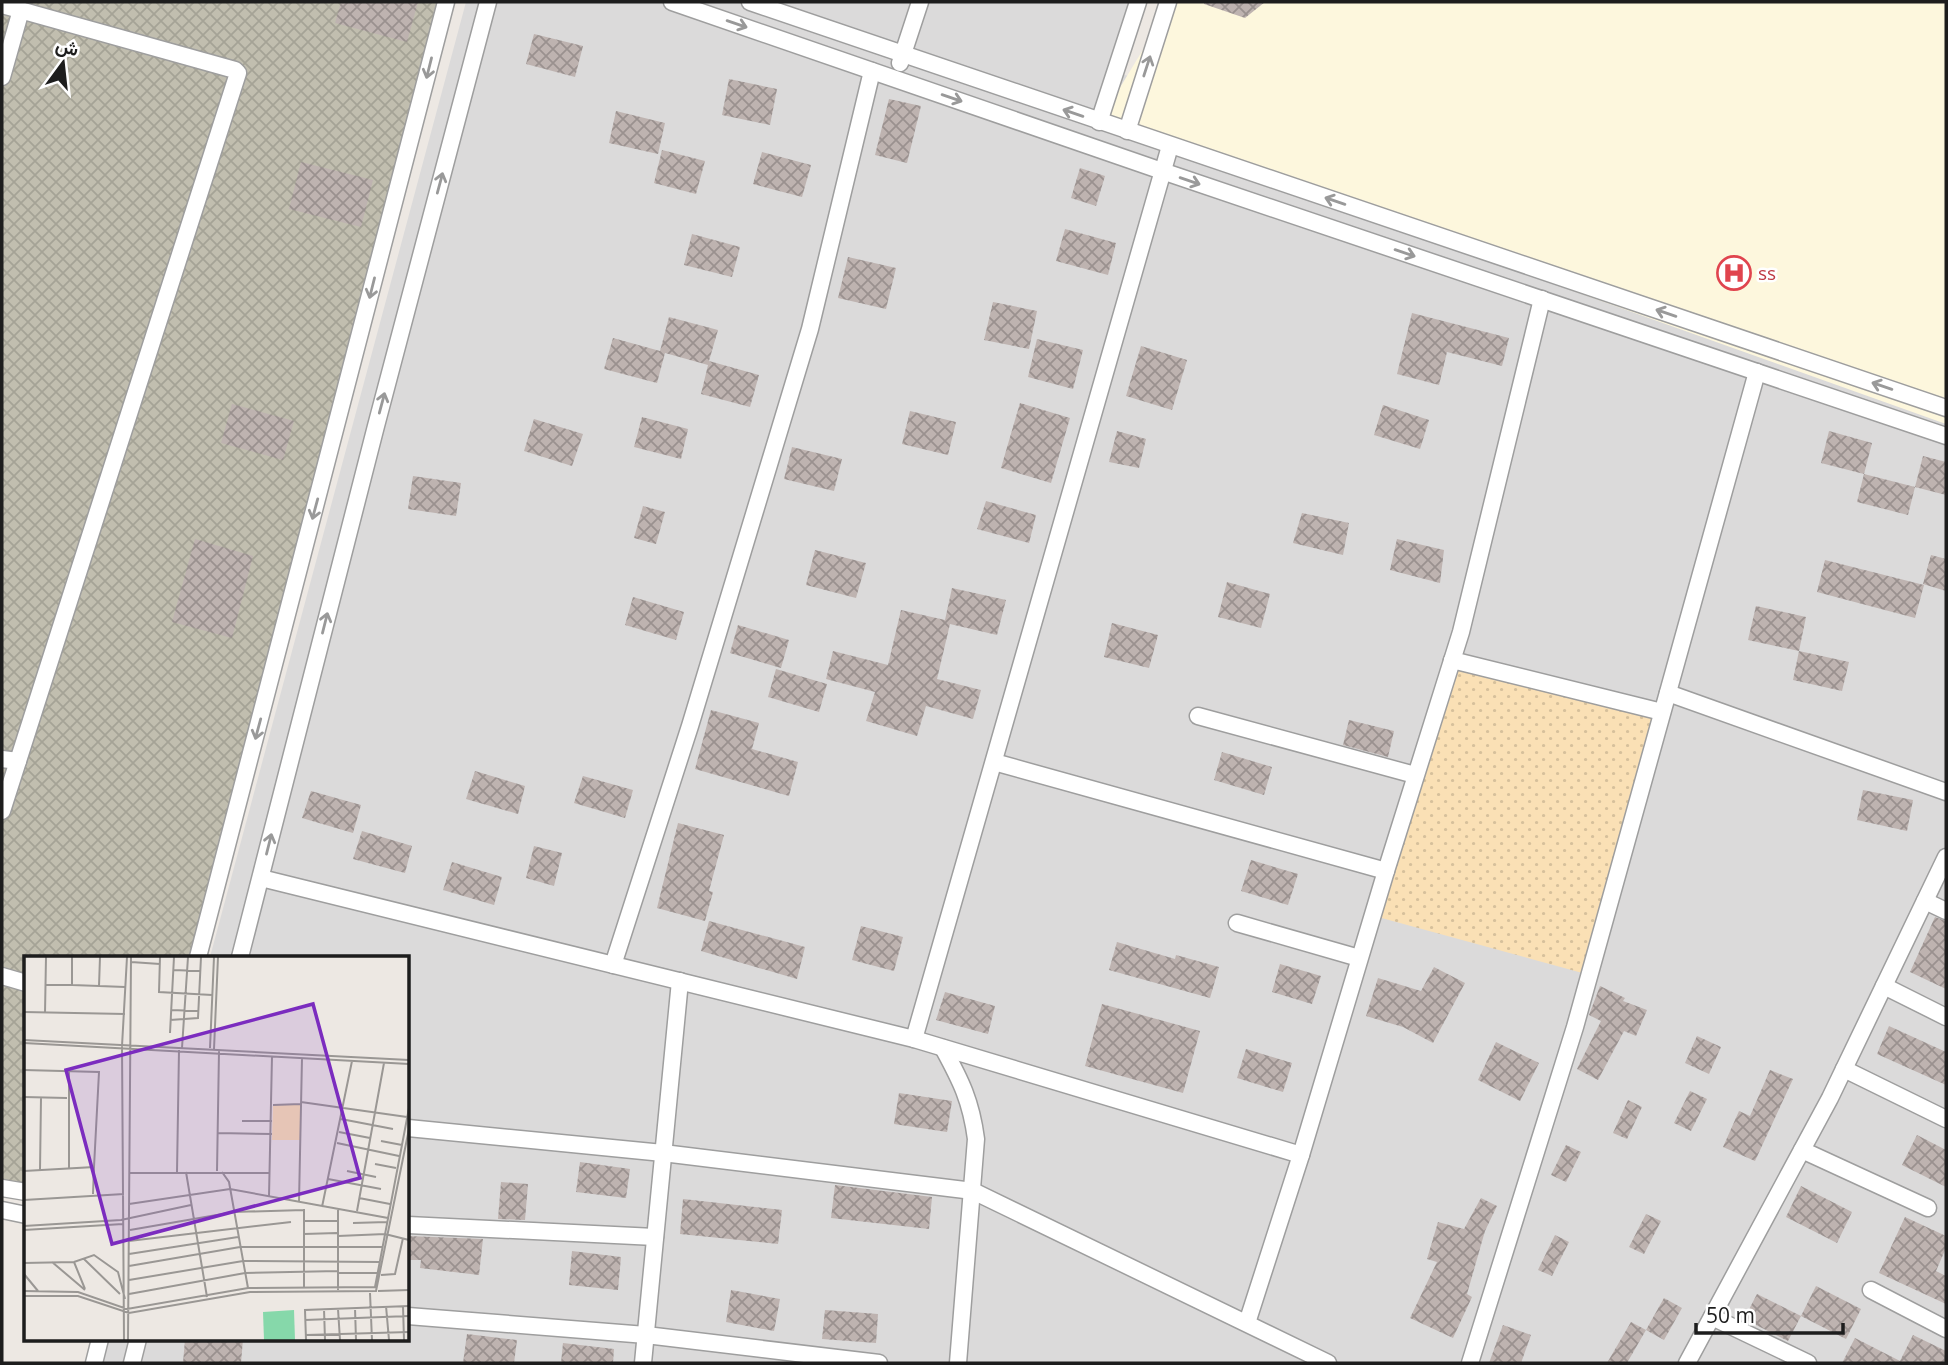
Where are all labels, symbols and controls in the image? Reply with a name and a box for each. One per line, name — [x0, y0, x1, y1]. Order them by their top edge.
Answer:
one-way arrow — [725, 19, 747, 31]
north arrow — [28, 28, 98, 98]
text: ش — [53, 31, 82, 62]
one-way arrow — [422, 56, 435, 79]
one-way arrow — [1142, 56, 1155, 78]
one-way arrow — [940, 93, 962, 105]
one-way arrow — [1062, 106, 1084, 118]
one-way arrow — [434, 172, 447, 195]
one-way arrow — [1179, 175, 1201, 188]
one-way arrow — [1324, 194, 1346, 206]
one-way arrow — [1394, 248, 1416, 260]
hospital icon: ss — [1715, 254, 1753, 292]
place label: ss — [1758, 260, 1776, 286]
one-way arrow — [365, 276, 378, 299]
one-way arrow — [1655, 306, 1677, 319]
one-way arrow — [1871, 379, 1893, 391]
one-way arrow — [376, 392, 389, 415]
one-way arrow — [308, 497, 321, 519]
one-way arrow — [319, 612, 332, 635]
one-way arrow — [251, 717, 264, 739]
one-way arrow — [263, 833, 276, 856]
inset map — [24, 956, 410, 1340]
scale bar — [1696, 1292, 1843, 1336]
text: 50 m — [1706, 1301, 1755, 1329]

